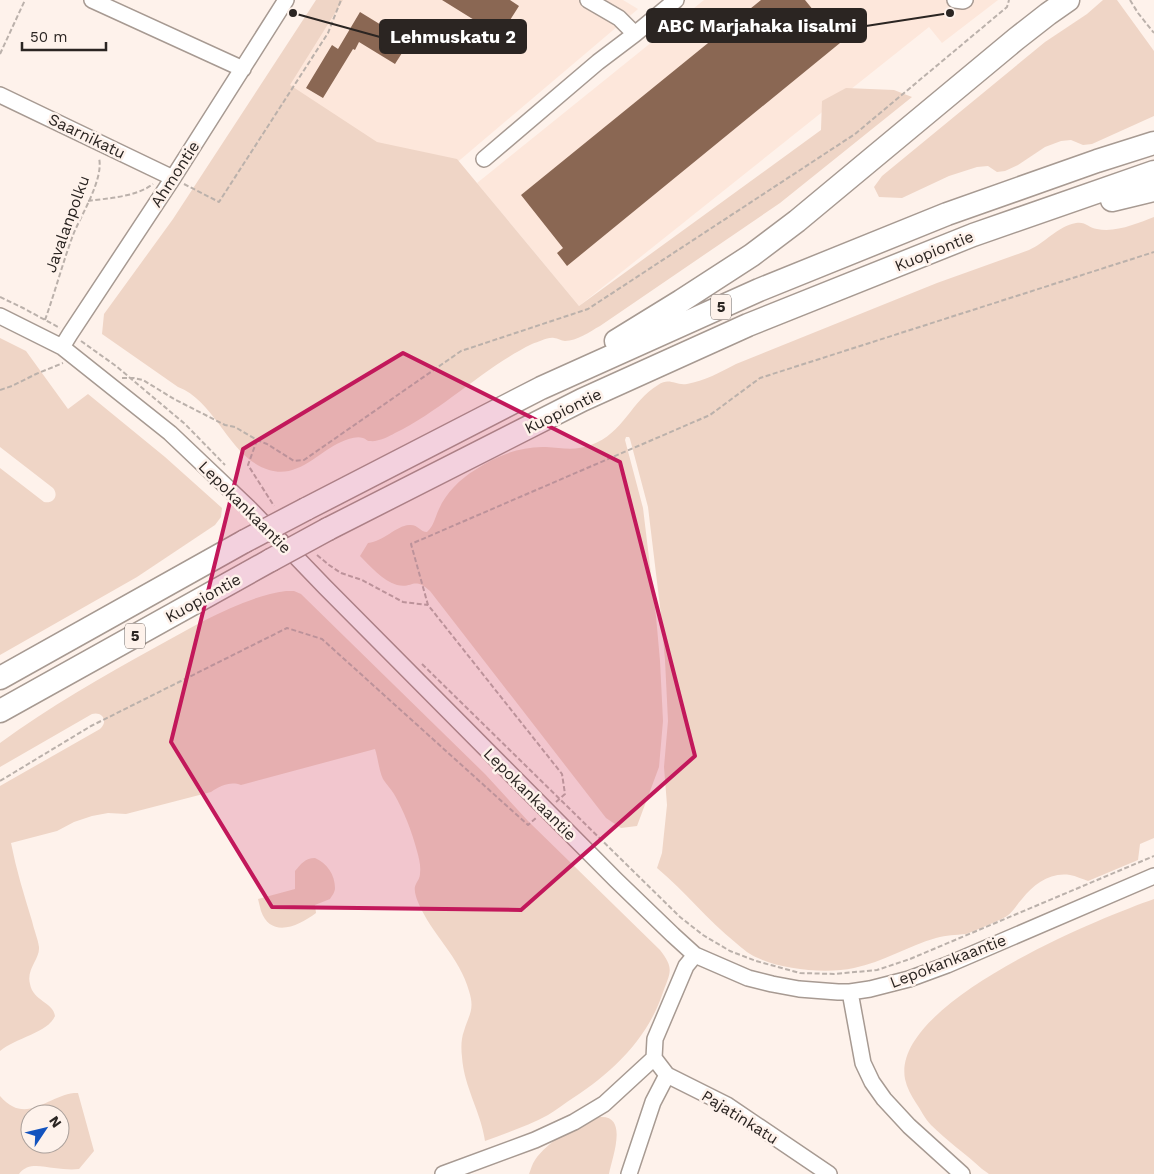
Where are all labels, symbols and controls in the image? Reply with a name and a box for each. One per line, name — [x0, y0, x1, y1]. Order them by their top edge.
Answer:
callout: ABC Marjahaka Iisalmi — [647, 9, 866, 42]
text: ABC Marjahaka Iisalmi — [657, 15, 857, 36]
scale bar — [22, 20, 106, 52]
callout: Lehmuskatu 2 — [380, 20, 526, 53]
text: Lehmuskatu 2 — [390, 26, 516, 47]
text: 50 m — [30, 28, 67, 46]
street label: Saarnikatu — [45, 109, 129, 163]
street label: Ahmontie — [147, 137, 203, 211]
street label: Javalanpolku — [41, 173, 93, 275]
street label: Kuopiontie — [892, 227, 976, 275]
road number: 5 — [711, 294, 731, 320]
street label: Kuopiontie — [521, 384, 605, 438]
street label: Lepokankaantie — [195, 457, 295, 557]
street label: Kuopiontie — [162, 569, 244, 627]
road number: 5 — [125, 624, 145, 648]
street label: Lepokankaantie — [480, 744, 580, 844]
street label: Lepokankaantie — [887, 930, 1009, 992]
street label: Pajatinkatu — [698, 1086, 782, 1148]
north arrow — [20, 1104, 70, 1154]
text: N — [46, 1113, 65, 1130]

